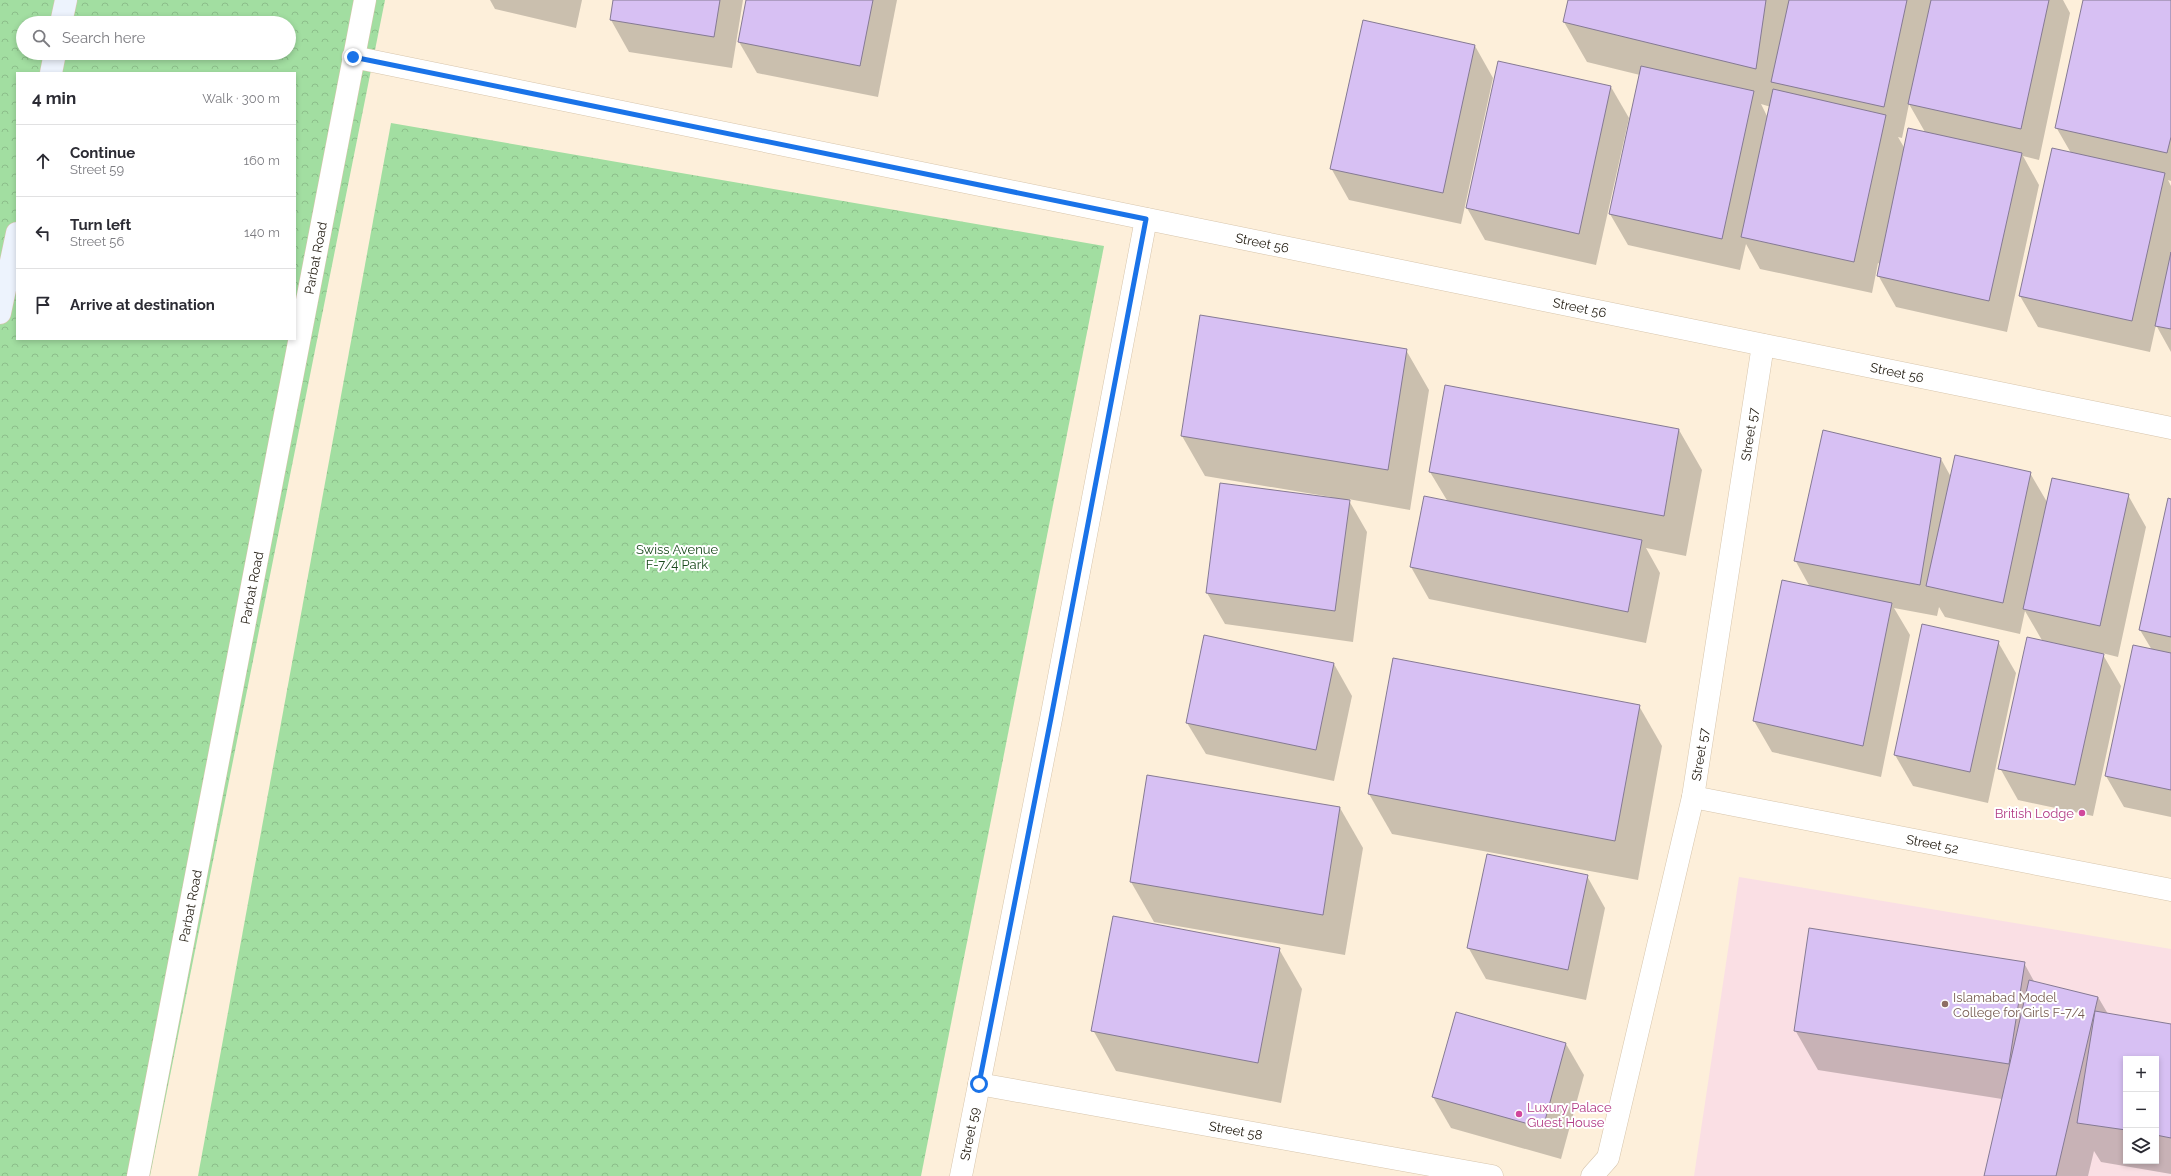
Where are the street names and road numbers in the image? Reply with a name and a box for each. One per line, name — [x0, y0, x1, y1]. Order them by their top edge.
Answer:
street label: Parbat Road — [301, 220, 330, 296]
street label: Street 56 — [1234, 230, 1291, 255]
street label: Street 56 — [1552, 295, 1608, 320]
street label: Street 56 — [1869, 359, 1925, 385]
street label: Street 57 — [1738, 407, 1761, 462]
street label: Parbat Road — [237, 550, 266, 625]
street label: Street 57 — [1688, 727, 1711, 782]
street label: Street 52 — [1905, 831, 1960, 856]
street label: Parbat Road — [176, 868, 204, 944]
street label: Street 59 — [957, 1105, 982, 1162]
street label: Street 58 — [1208, 1118, 1264, 1142]

